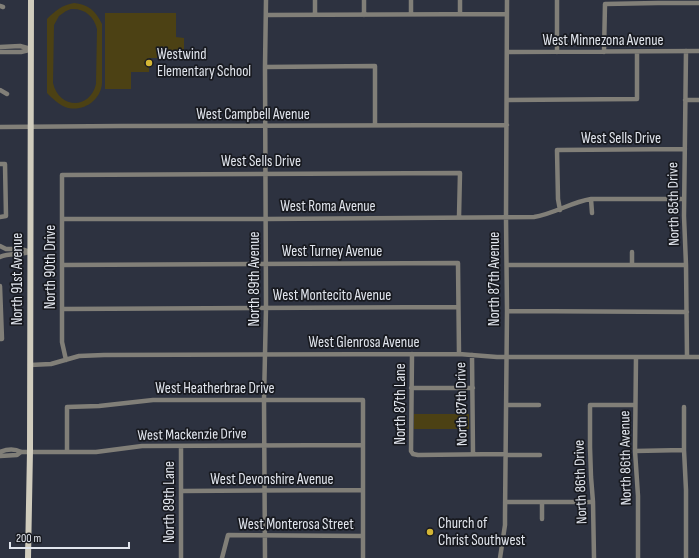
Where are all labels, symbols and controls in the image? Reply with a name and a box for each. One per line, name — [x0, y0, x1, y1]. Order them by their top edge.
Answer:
street label: West Minnezona Avenue — [542, 31, 664, 50]
place label: Westwind Elementary School — [157, 45, 251, 81]
marker: Westwind Elementary School — [144, 58, 154, 68]
street label: West Campbell Avenue — [196, 105, 310, 124]
street label: West Sells Drive — [581, 129, 661, 148]
street label: West Sells Drive — [221, 152, 301, 171]
street label: North 85th Drive — [663, 162, 684, 246]
street label: West Roma Avenue — [280, 197, 376, 216]
street label: North 90th Drive — [41, 225, 60, 309]
street label: North 89th Avenue — [245, 231, 264, 327]
street label: North 87th Avenue — [485, 232, 504, 326]
street label: North 91st Avenue — [8, 233, 27, 325]
street label: West Turney Avenue — [282, 242, 382, 261]
street label: West Montecito Avenue — [273, 286, 391, 305]
street label: West Glenrosa Avenue — [308, 333, 420, 352]
street label: North 87th Drive — [451, 362, 472, 446]
street label: North 87th Lane — [391, 363, 410, 445]
street label: West Heatherbrae Drive — [155, 379, 275, 398]
street label: North 86th Avenue — [615, 410, 636, 506]
street label: West Mackenzie Drive — [137, 424, 247, 445]
street label: North 86th Drive — [570, 439, 591, 525]
street label: North 89th Lane — [160, 461, 179, 543]
street label: West Devonshire Avenue — [210, 470, 334, 489]
place label: Church of Christ Southwest — [438, 514, 526, 550]
street label: West Monterosa Street — [238, 515, 354, 534]
scale bar — [10, 524, 129, 550]
marker: Church of Christ Southwest — [425, 527, 435, 537]
text: 200 m — [16, 531, 42, 546]

